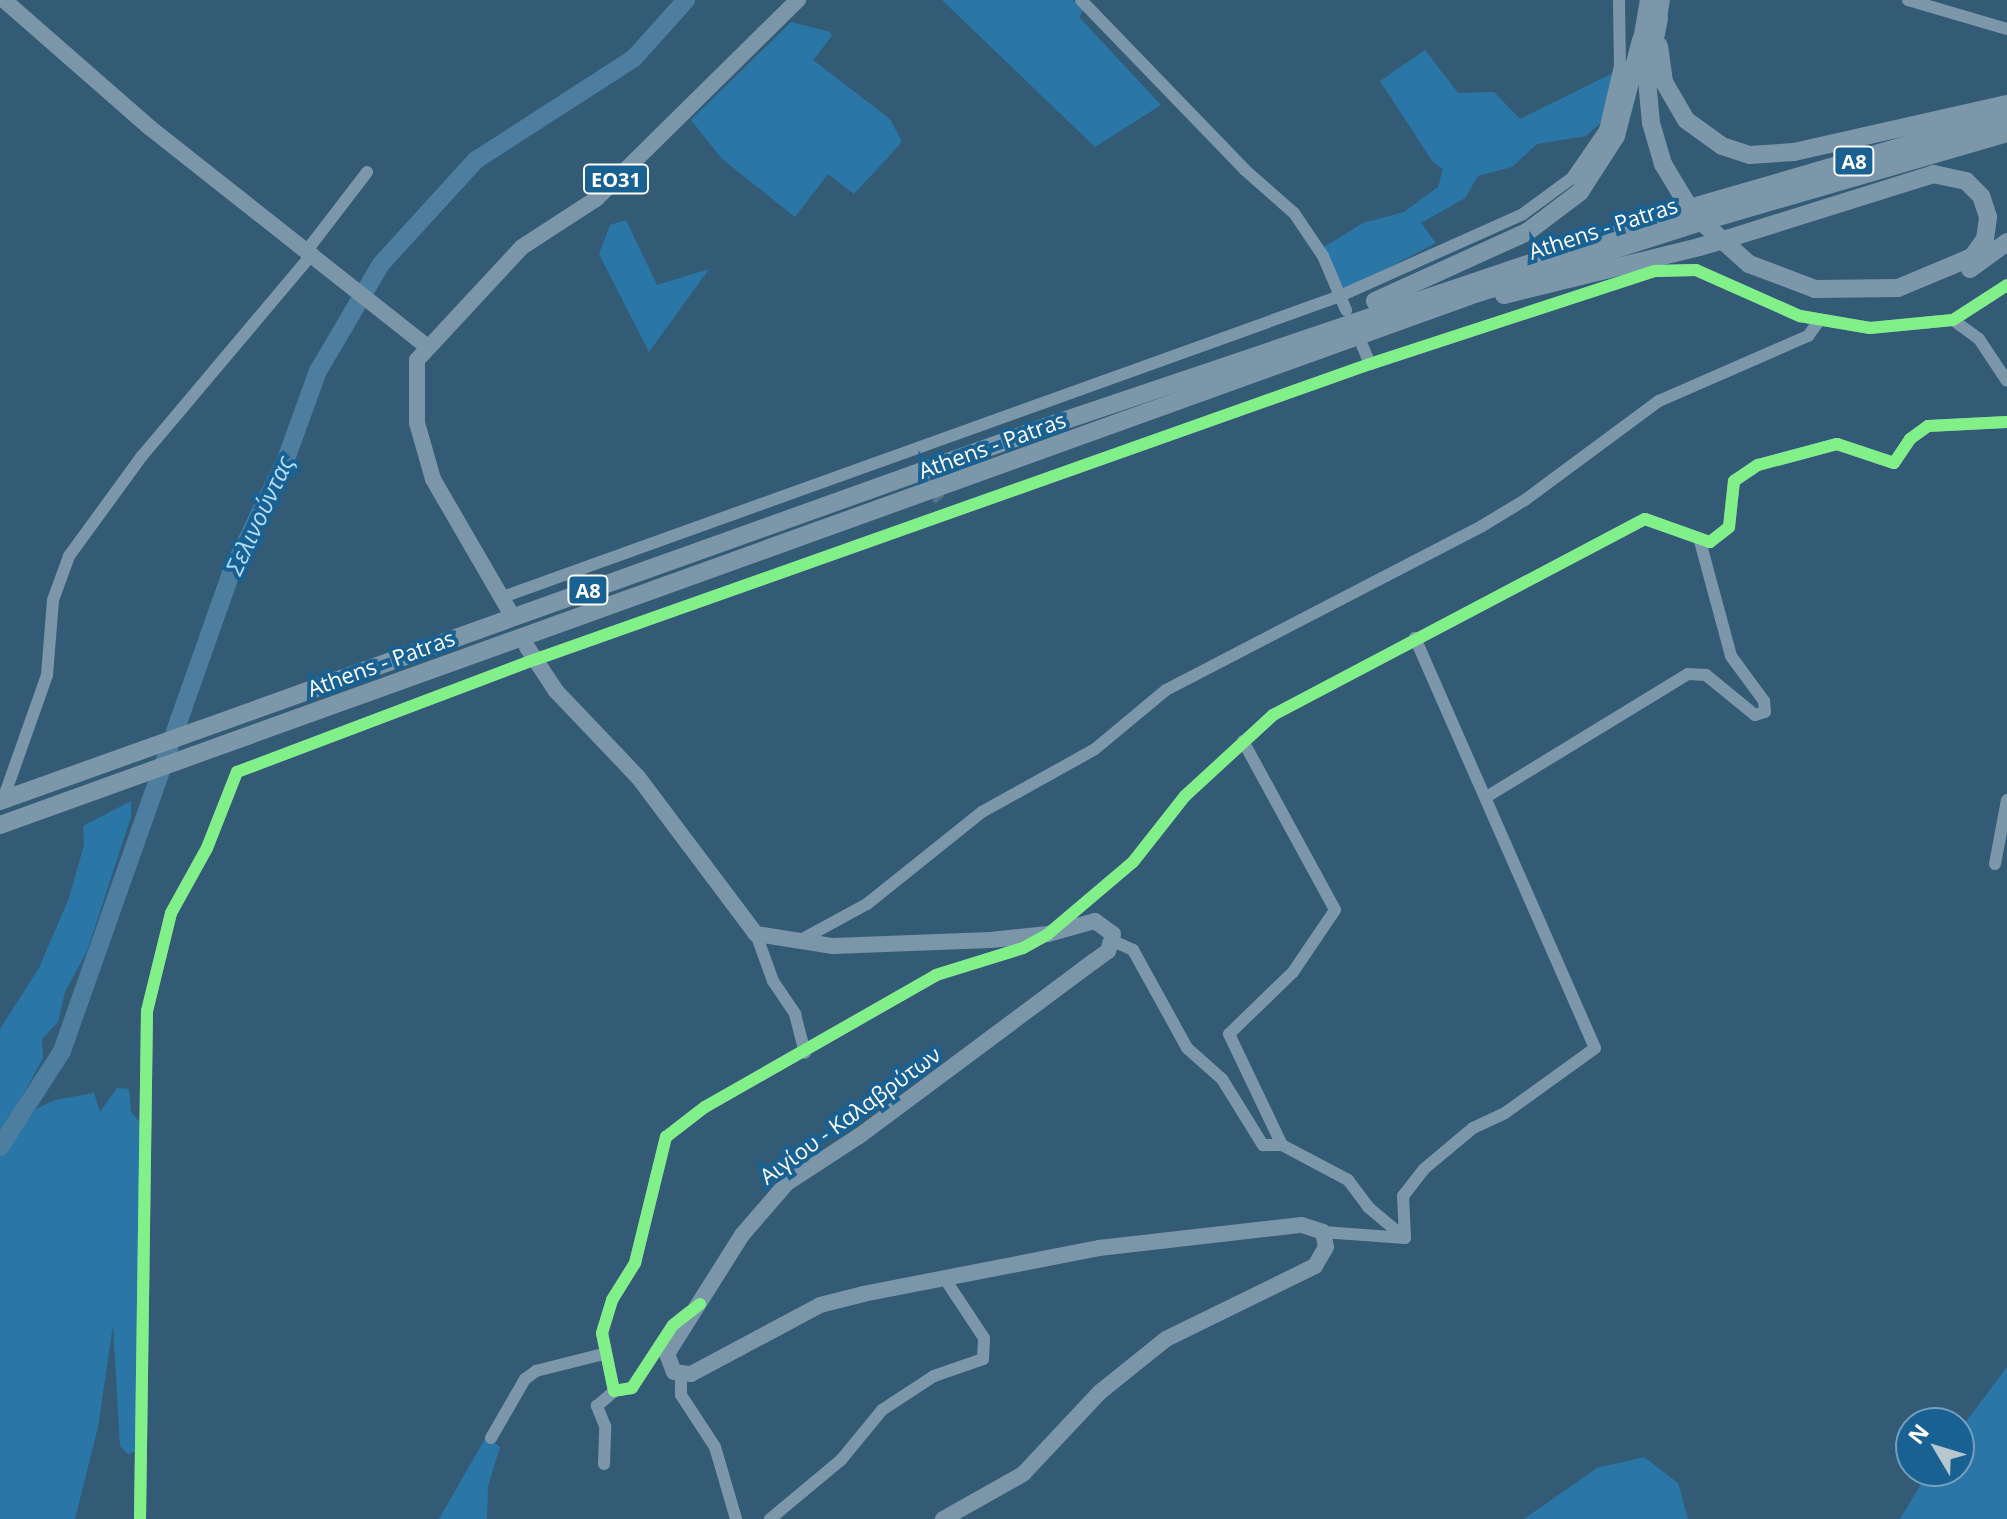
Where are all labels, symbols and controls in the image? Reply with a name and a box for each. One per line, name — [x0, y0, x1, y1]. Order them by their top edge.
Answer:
road number: Α8 — [1832, 145, 1876, 177]
road number: ΕΟ31 — [582, 163, 650, 195]
street label: Athens - Patras — [1525, 191, 1681, 265]
street label: Athens - Patras — [915, 406, 1069, 484]
water label: Σελινούντας — [219, 451, 299, 579]
road number: Α8 — [566, 574, 610, 606]
street label: Athens - Patras — [304, 624, 458, 702]
street label: Αιγίου - Καλαβρύτων — [754, 1041, 946, 1189]
north arrow — [1895, 1407, 1975, 1487]
text: N — [1900, 1417, 1935, 1450]

